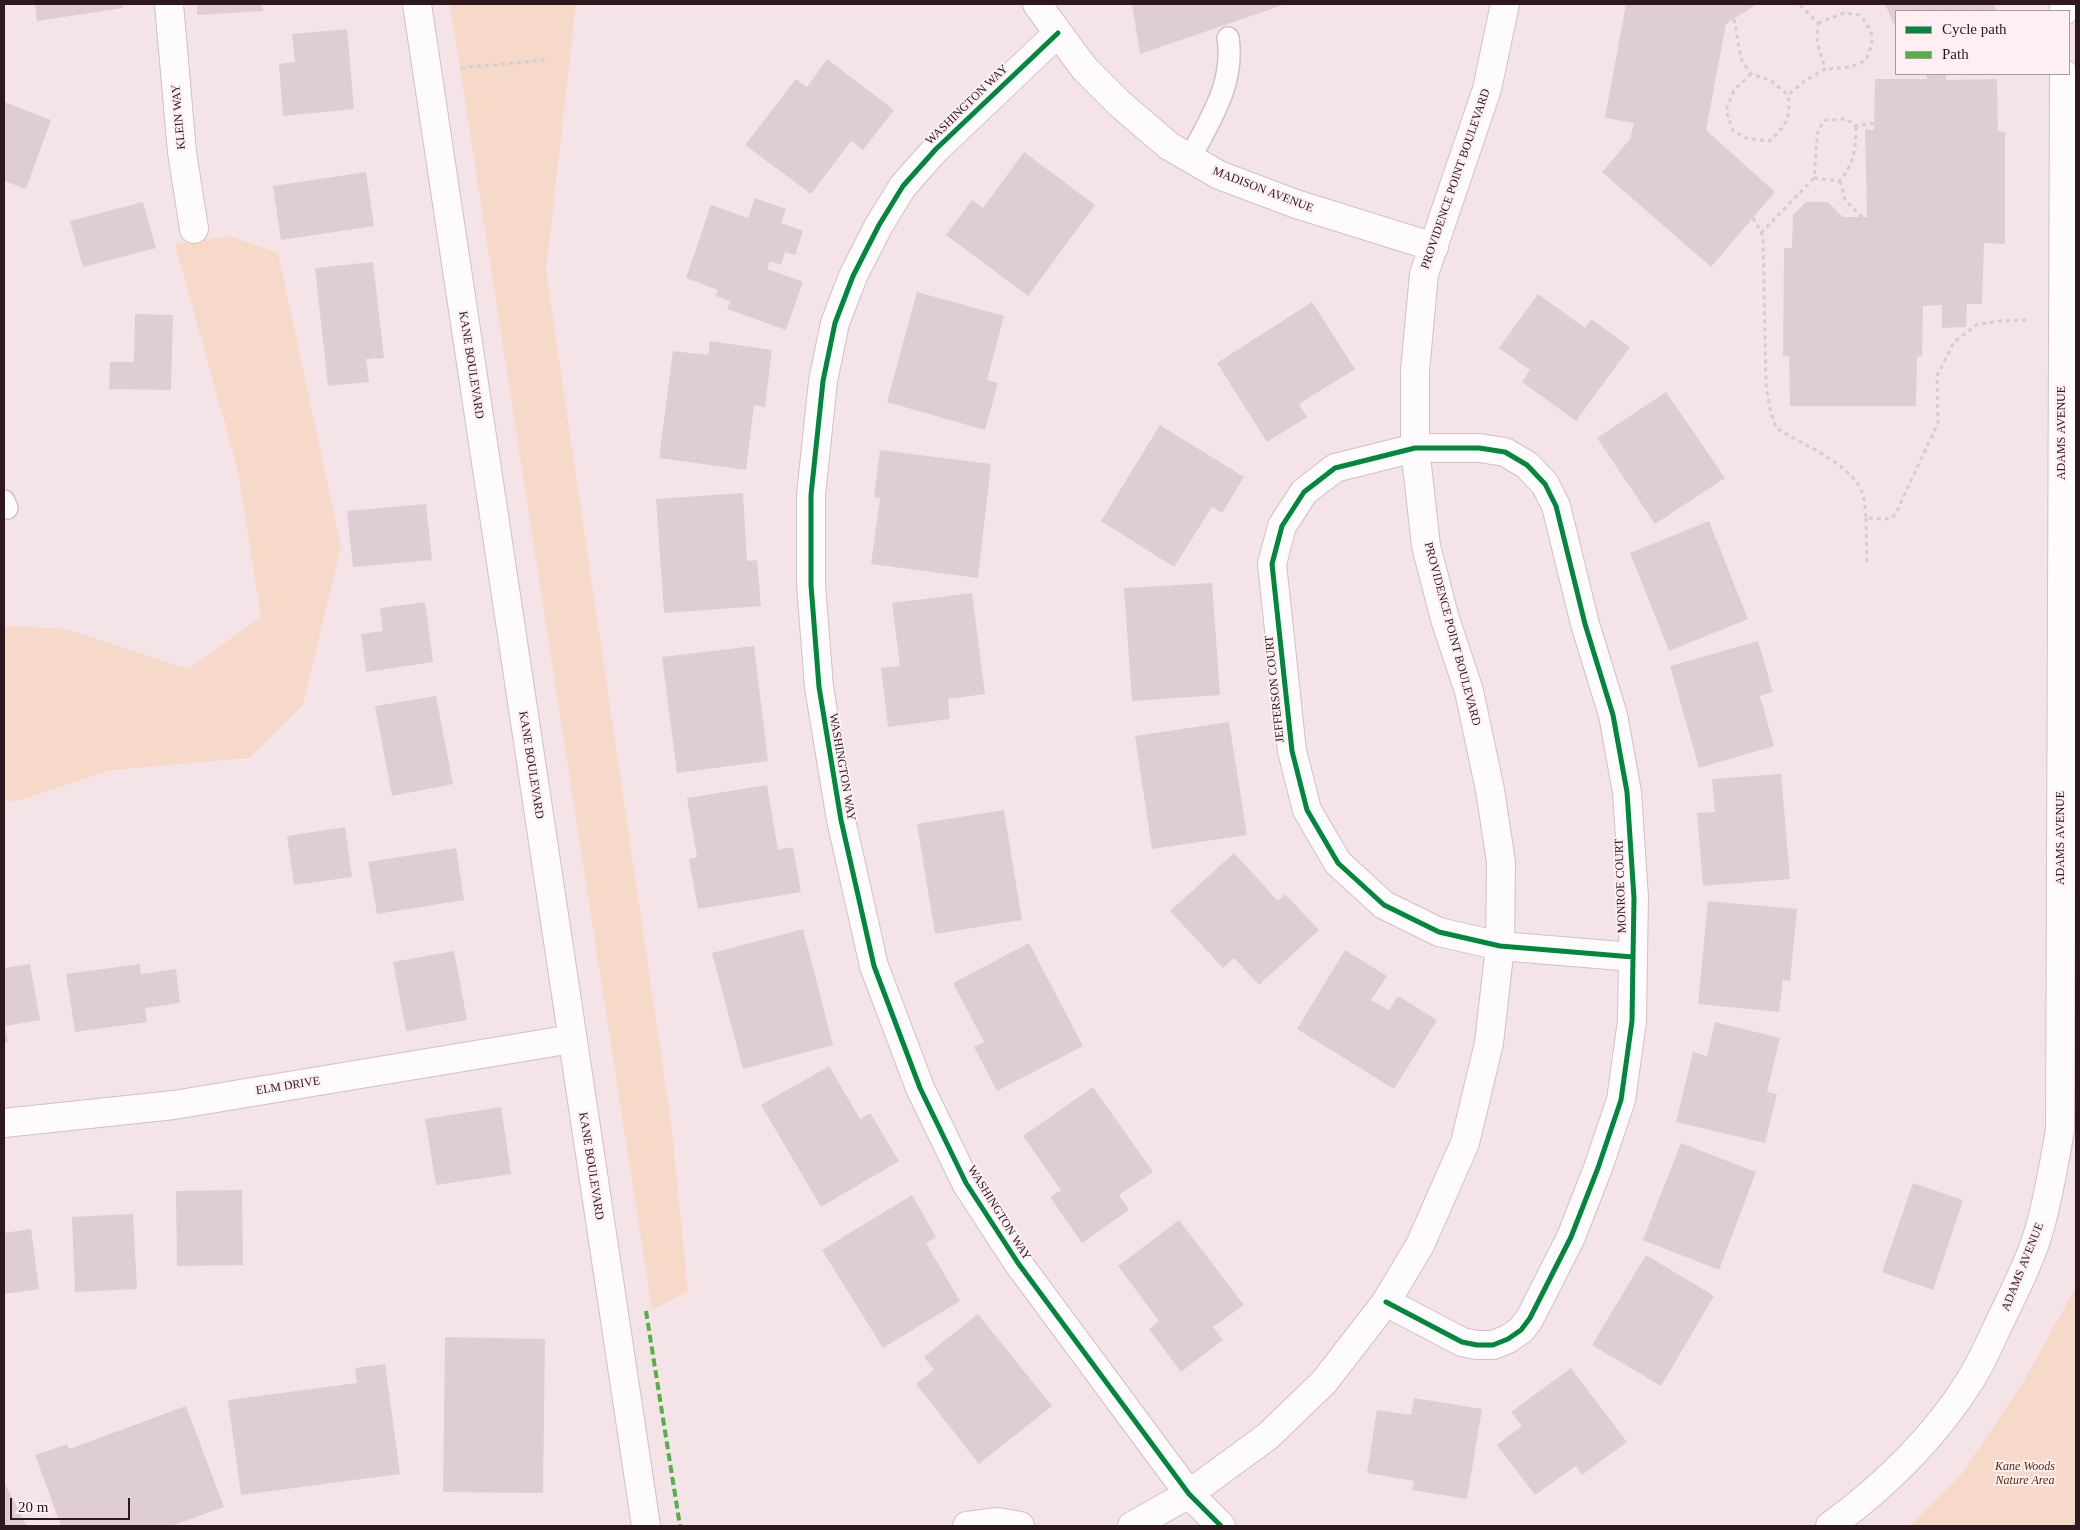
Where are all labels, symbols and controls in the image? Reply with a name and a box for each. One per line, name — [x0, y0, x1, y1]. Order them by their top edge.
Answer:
legend — [1895, 10, 2070, 75]
text: Cycle path — [1942, 21, 2007, 37]
text: Path — [1942, 46, 1969, 62]
street label: WASHINGTON WAY — [923, 62, 1011, 148]
street label: KLEIN WAY — [169, 84, 189, 150]
street label: PROVIDENCE POINT BOULEVARD — [1418, 87, 1494, 271]
street label: MADISON AVENUE — [1211, 164, 1315, 216]
street label: KANE BOULEVARD — [455, 310, 487, 420]
street label: ADAMS AVENUE — [2055, 386, 2069, 480]
street label: PROVIDENCE POINT BOULEVARD — [1420, 540, 1484, 728]
street label: JEFFERSON COURT — [1262, 635, 1288, 743]
street label: KANE BOULEVARD — [515, 710, 547, 820]
street label: WASHINGTON WAY — [825, 712, 859, 822]
street label: ADAMS AVENUE — [2054, 791, 2068, 885]
street label: MONROE COURT — [1612, 838, 1630, 934]
street label: ELM DRIVE — [255, 1074, 321, 1098]
street label: KANE BOULEVARD — [575, 1111, 607, 1221]
street label: WASHINGTON WAY — [964, 1163, 1034, 1263]
street label: ADAMS AVENUE — [1999, 1221, 2047, 1313]
park label: Kane Woods Nature Area — [1995, 1460, 2055, 1488]
scale bar — [12, 1488, 132, 1520]
text: 20 m — [18, 1499, 48, 1515]

